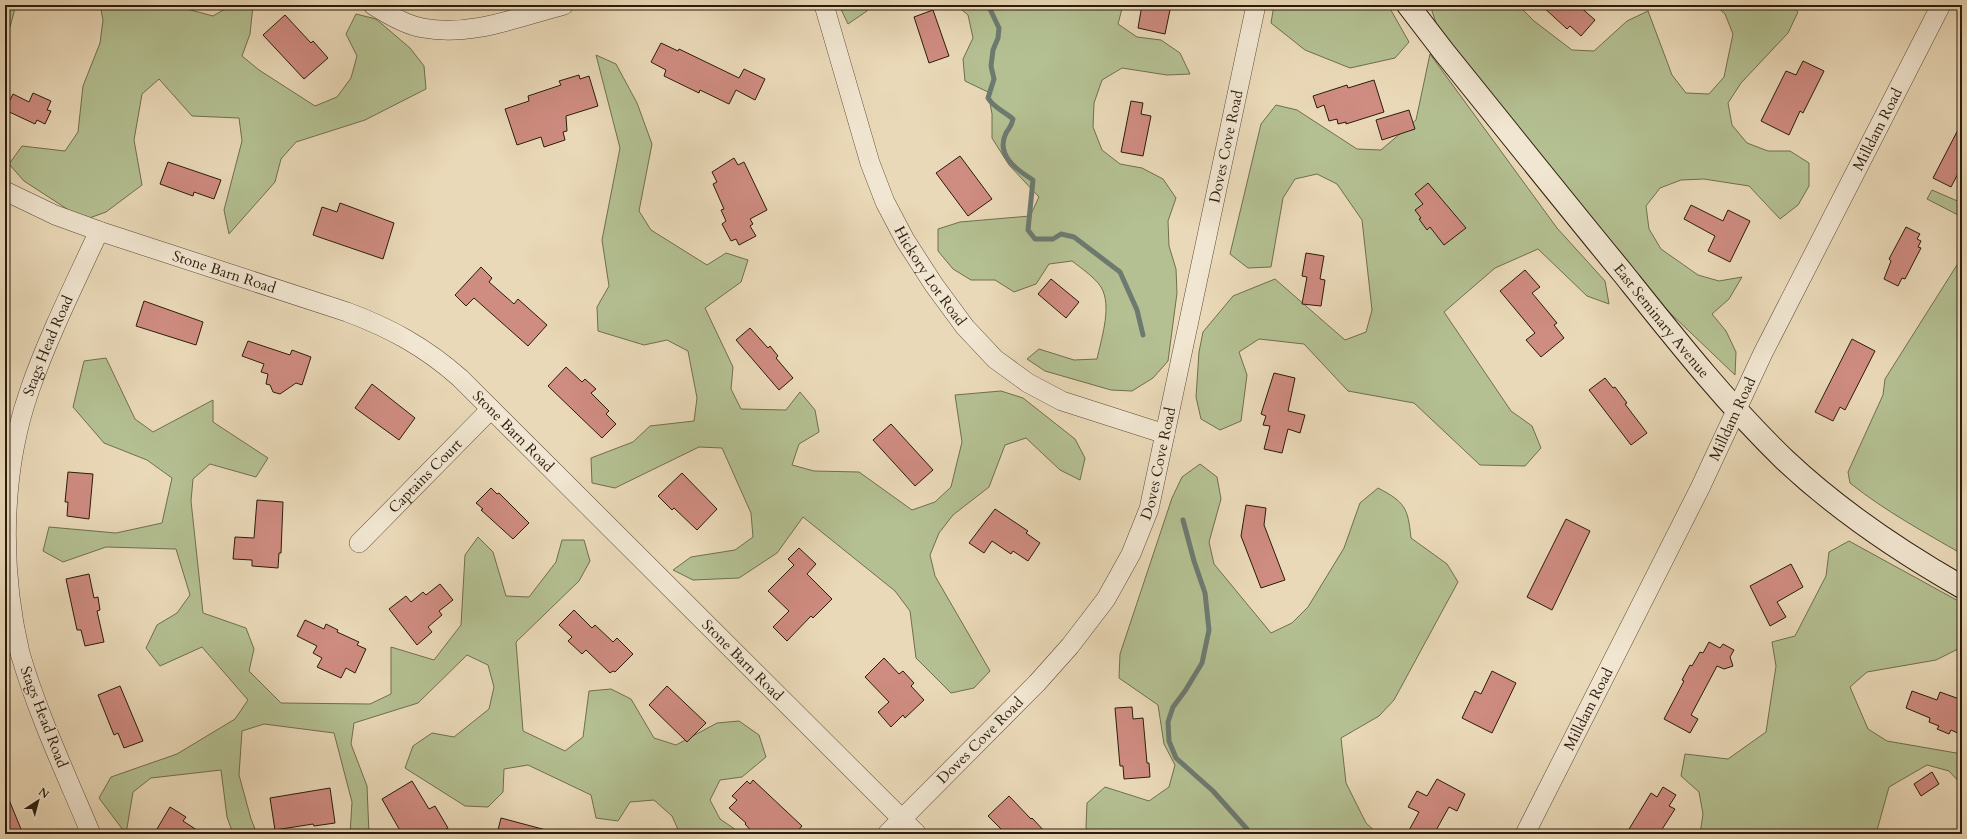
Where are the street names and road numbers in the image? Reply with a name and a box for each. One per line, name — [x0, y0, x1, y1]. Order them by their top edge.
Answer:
street label: Milldam Road — [1848, 85, 1907, 174]
street label: Doves Cove Road — [1204, 88, 1248, 205]
street label: Hickory Lot Road — [889, 223, 971, 330]
street label: Stone Barn Road — [170, 246, 278, 298]
street label: East Seminary Avenue — [1609, 259, 1714, 382]
street label: Stags Head Road — [18, 292, 78, 399]
street label: Milldam Road — [1704, 374, 1760, 464]
street label: Stone Barn Road — [468, 386, 558, 476]
street label: Doves Cove Road — [1136, 405, 1180, 523]
street label: Captains Court — [384, 434, 466, 518]
street label: Stone Barn Road — [697, 615, 788, 705]
street label: Stags Head Road — [15, 663, 73, 771]
street label: Milldam Road — [1559, 664, 1617, 754]
street label: Doves Cove Road — [932, 693, 1028, 788]

